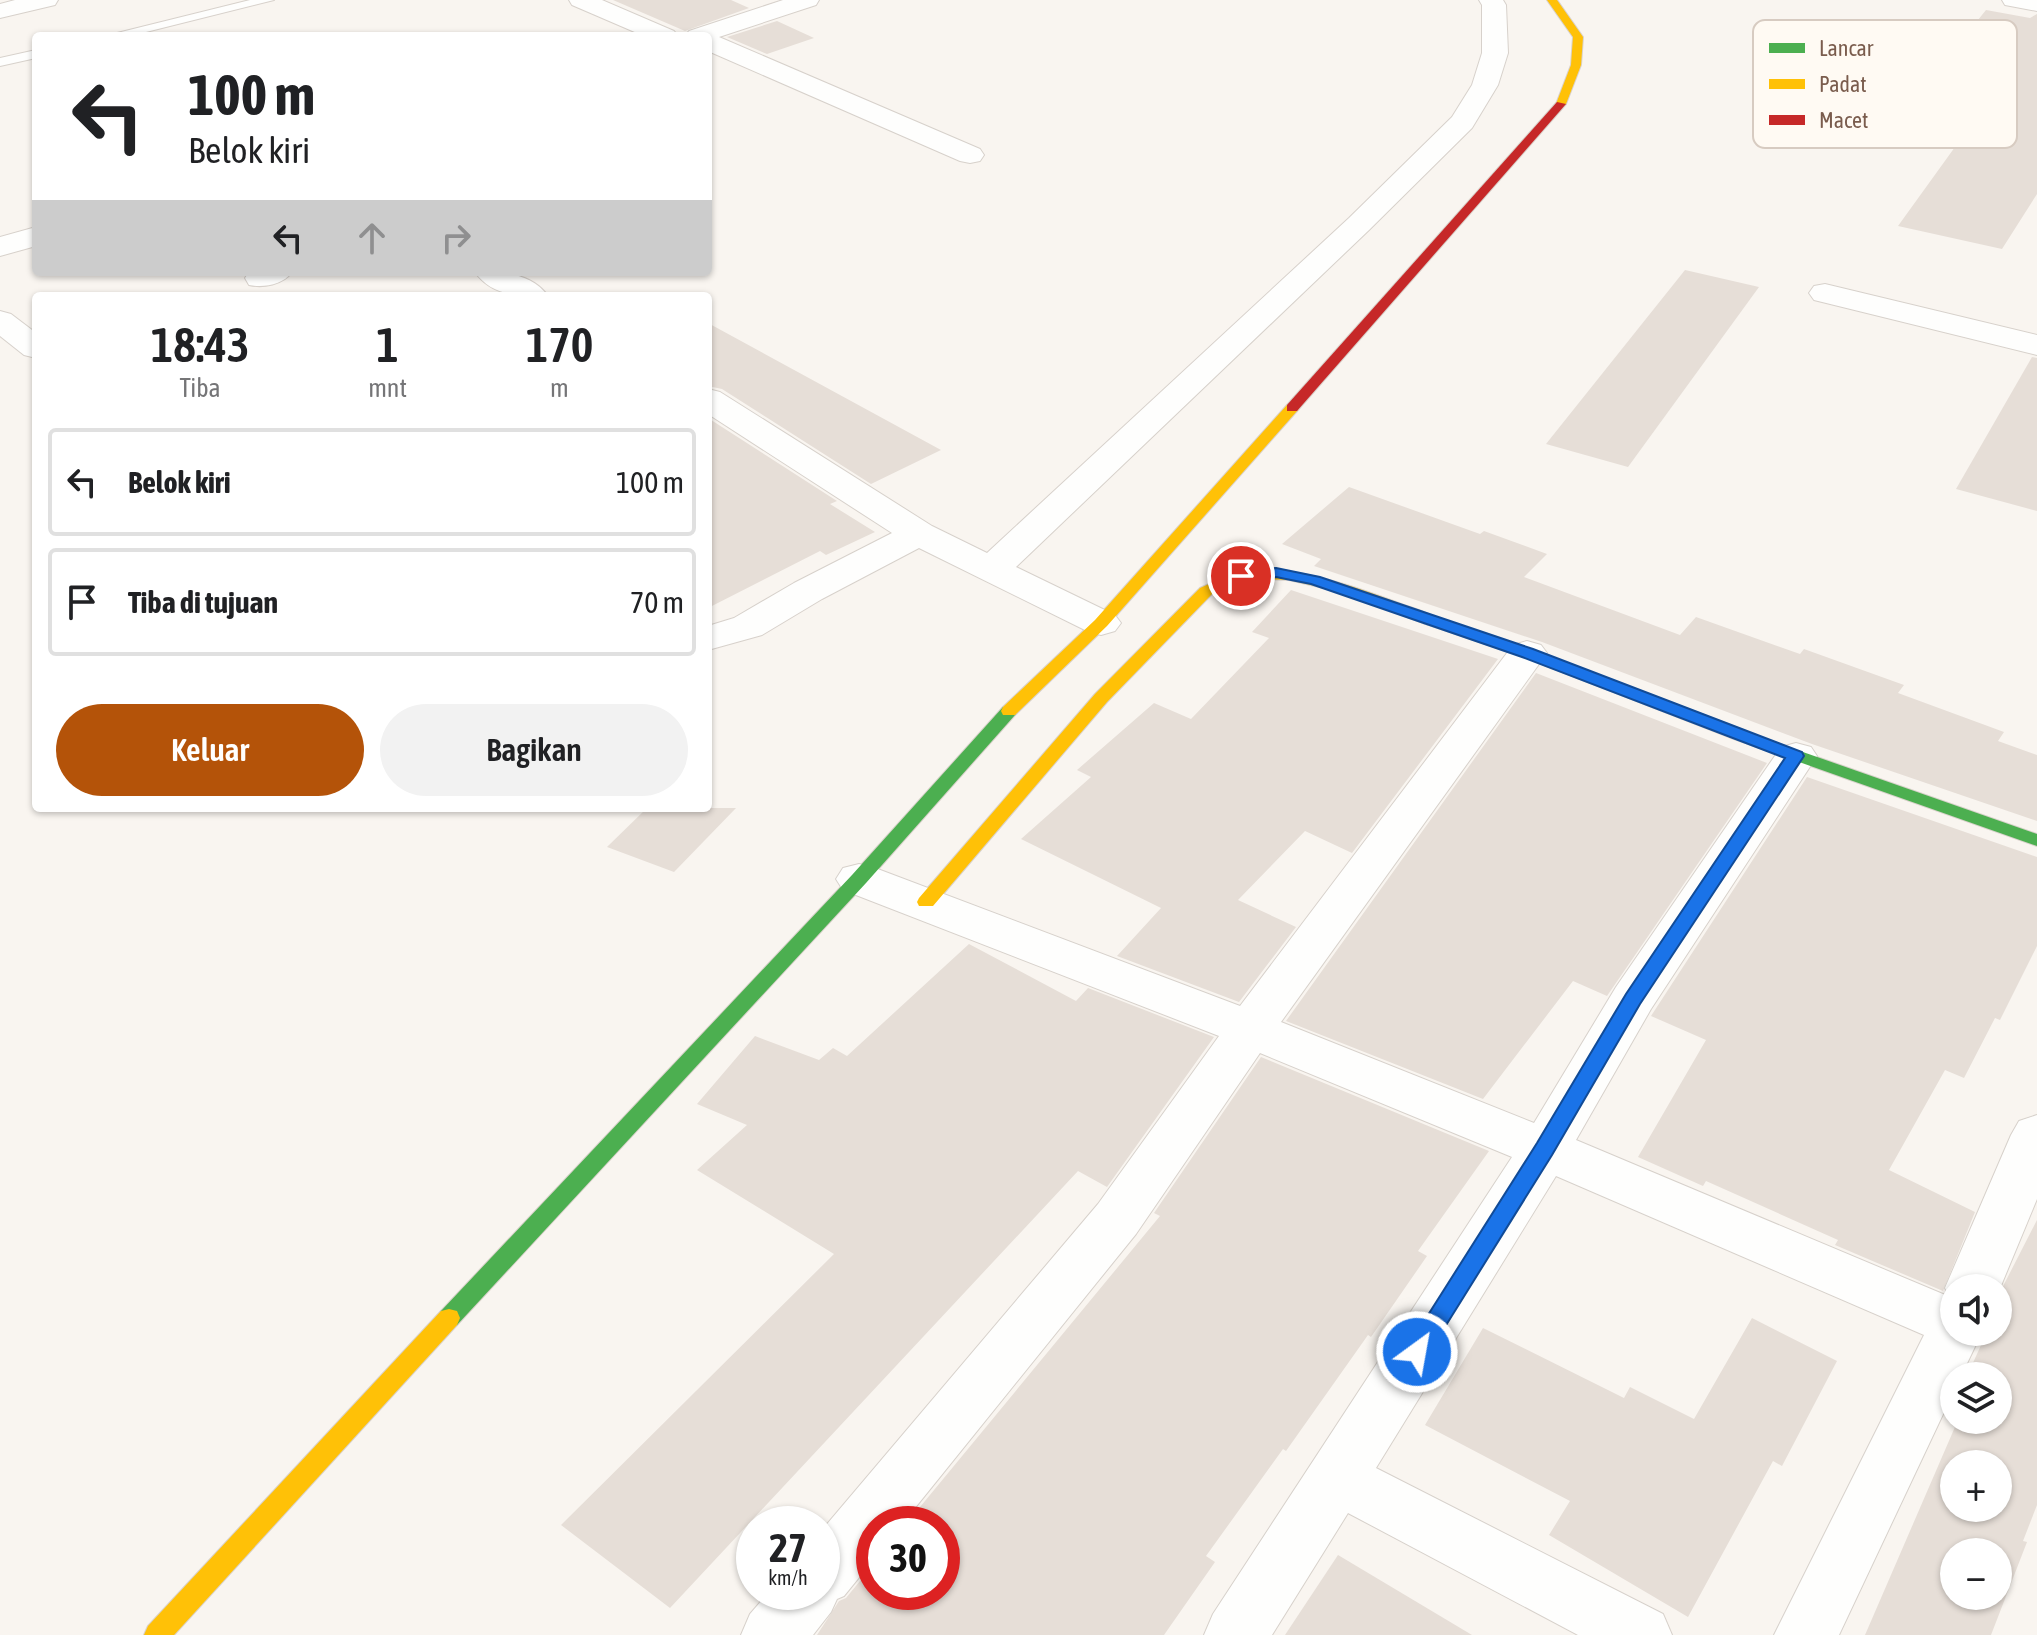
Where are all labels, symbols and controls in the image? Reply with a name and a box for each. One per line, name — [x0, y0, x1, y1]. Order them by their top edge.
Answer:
legend — [1753, 20, 2017, 148]
text: Lancar — [1819, 35, 1874, 61]
text: 100 m — [188, 63, 315, 127]
icon: left — [56, 64, 160, 168]
text: Padat — [1819, 71, 1867, 97]
text: Macet — [1819, 107, 1868, 133]
text: Belok kiri — [188, 129, 310, 171]
icon: left — [266, 216, 310, 260]
icon: ahead — [350, 216, 394, 260]
icon: right — [434, 216, 478, 260]
text: 18:43 — [151, 317, 249, 372]
text: 1 — [376, 317, 399, 372]
text: 170 — [526, 317, 593, 372]
text: Tiba — [179, 373, 221, 403]
text: mnt — [368, 373, 407, 403]
text: m — [550, 373, 569, 403]
icon: left — [60, 460, 104, 504]
text: Belok kiri — [128, 465, 231, 499]
text: 100 m — [616, 465, 684, 499]
pin — [1207, 542, 1275, 610]
icon: arrive — [1219, 554, 1263, 598]
icon: arrive — [60, 580, 104, 624]
text: Tiba di tujuan — [128, 585, 278, 619]
text: 70 m — [630, 585, 684, 619]
button: Keluar — [56, 704, 364, 796]
button: Bagikan — [380, 704, 688, 796]
map controls — [1940, 1274, 2012, 1610]
button: sound — [1940, 1274, 2012, 1346]
position arrow — [1375, 1310, 1459, 1394]
button: layers — [1940, 1362, 2012, 1434]
button: + — [1940, 1450, 2012, 1522]
speed limit sign: 30 — [856, 1506, 960, 1610]
text: 27 — [769, 1525, 807, 1570]
button: − — [1940, 1538, 2012, 1610]
text: km/h — [768, 1566, 808, 1589]

